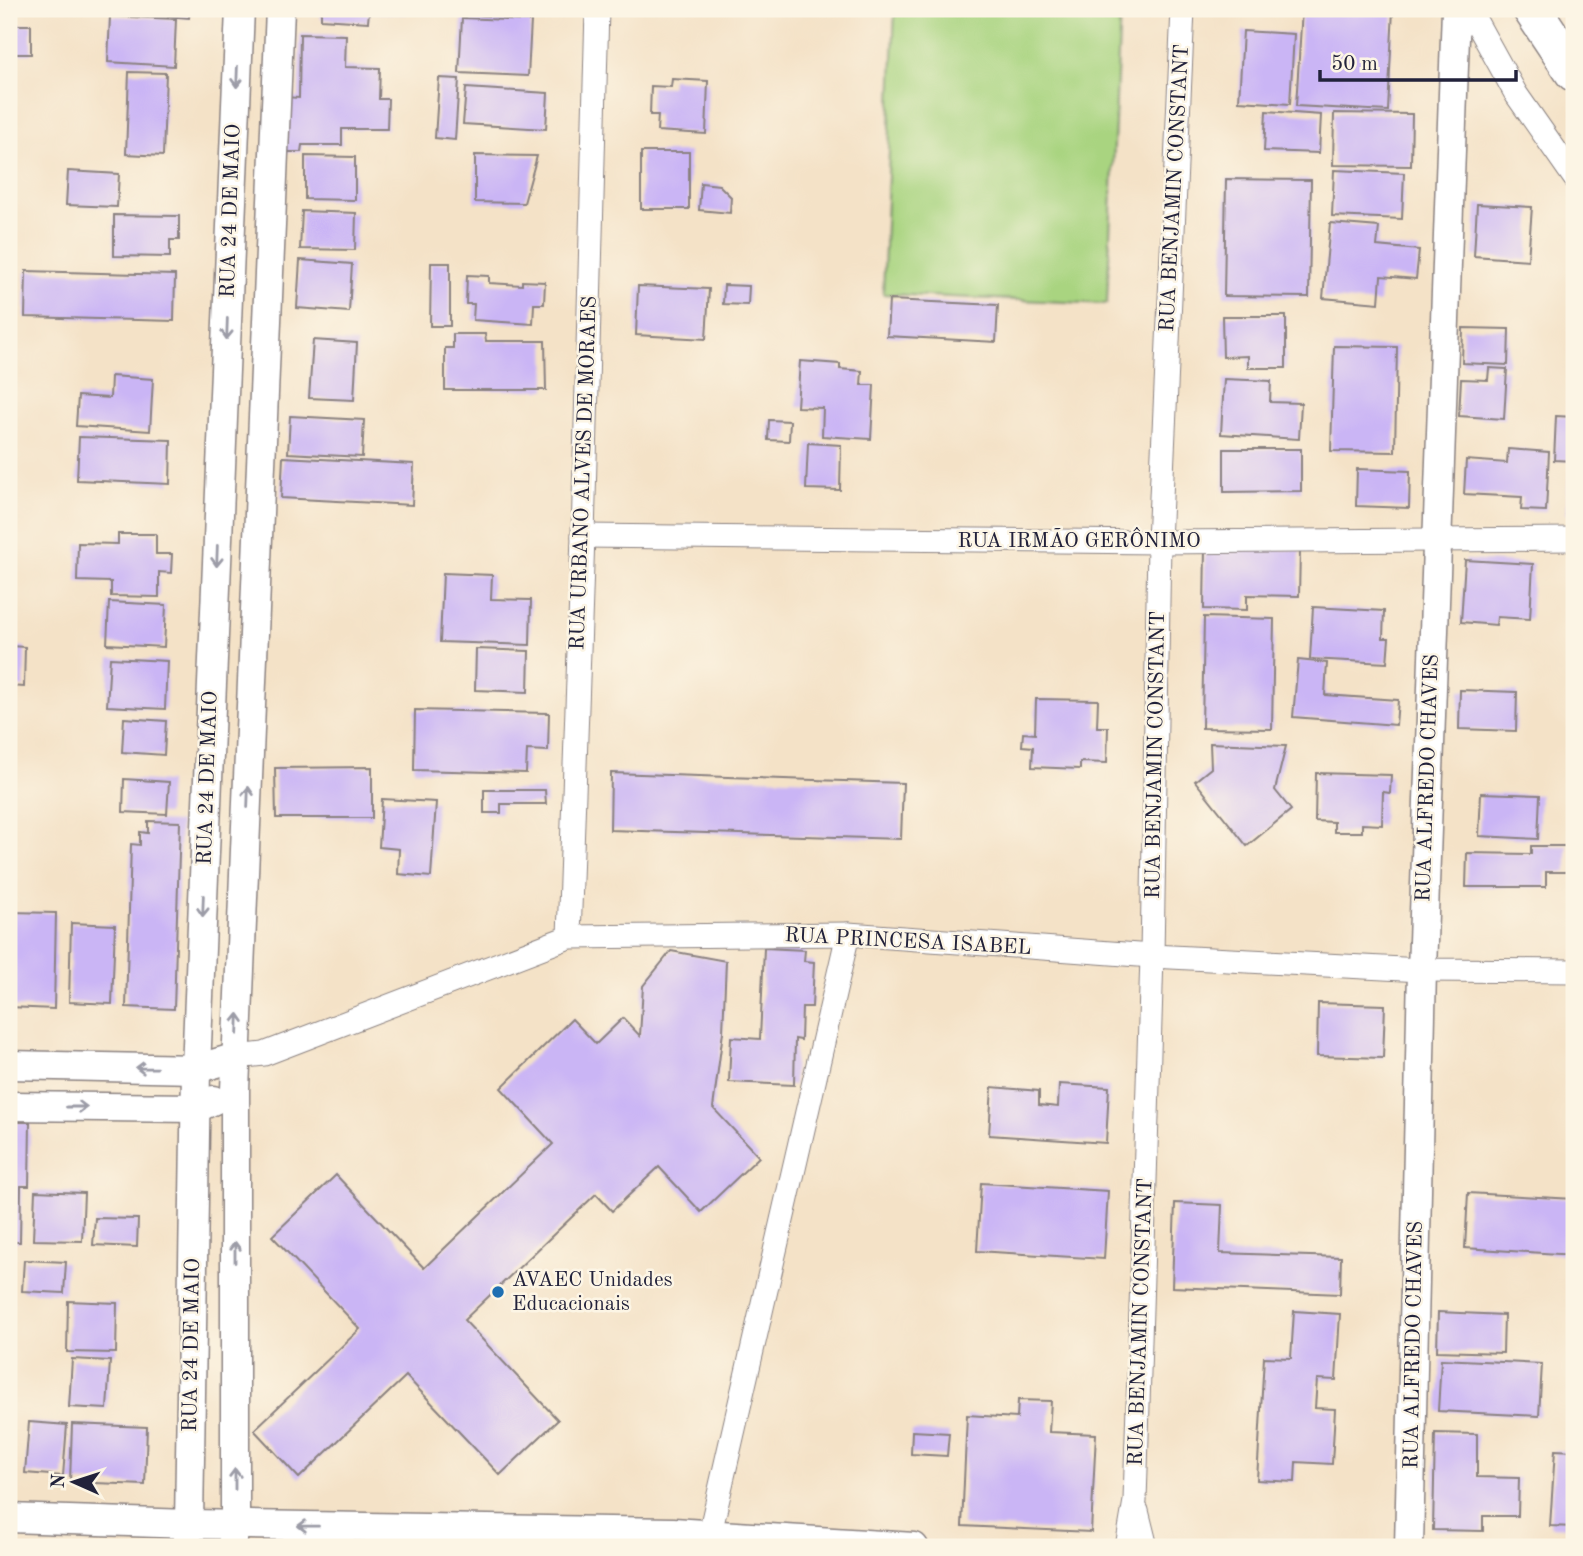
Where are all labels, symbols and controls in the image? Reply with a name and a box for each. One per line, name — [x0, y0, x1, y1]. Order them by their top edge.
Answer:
scale bar — [1320, 38, 1516, 82]
street label: RUA BENJAMIN CONSTANT — [1157, 44, 1193, 332]
text: 50 m — [1331, 54, 1378, 75]
one-way arrow — [230, 65, 243, 88]
street label: RUA 24 DE MAIO — [217, 124, 245, 298]
street label: RUA URBANO ALVES DE MORAES — [567, 295, 601, 651]
one-way arrow — [220, 317, 233, 340]
street label: RUA IRMÃO GERÔNIMO — [957, 527, 1201, 552]
one-way arrow — [211, 544, 224, 567]
street label: RUA BENJAMIN CONSTANT — [1143, 611, 1169, 899]
street label: RUA ALFREDO CHAVES — [1413, 654, 1443, 902]
street label: RUA 24 DE MAIO — [194, 691, 222, 865]
one-way arrow — [241, 786, 254, 809]
one-way arrow — [197, 894, 210, 917]
street label: RUA PRINCESA ISABEL — [784, 925, 1032, 959]
one-way arrow — [232, 1013, 245, 1036]
one-way arrow — [135, 1061, 158, 1074]
one-way arrow — [65, 1100, 88, 1114]
street label: RUA BENJAMIN CONSTANT — [1125, 1178, 1157, 1466]
street label: RUA ALFREDO CHAVES — [1401, 1221, 1427, 1469]
one-way arrow — [228, 1240, 242, 1263]
street label: RUA 24 DE MAIO — [180, 1258, 204, 1432]
place label: AVAEC Unidades Educacionais — [512, 1270, 673, 1315]
marker: AVAEC Unidades Educacionais — [490, 1284, 506, 1300]
north arrow — [38, 1448, 108, 1518]
one-way arrow — [228, 1468, 242, 1491]
text: N — [50, 1473, 69, 1489]
one-way arrow — [296, 1519, 319, 1532]

